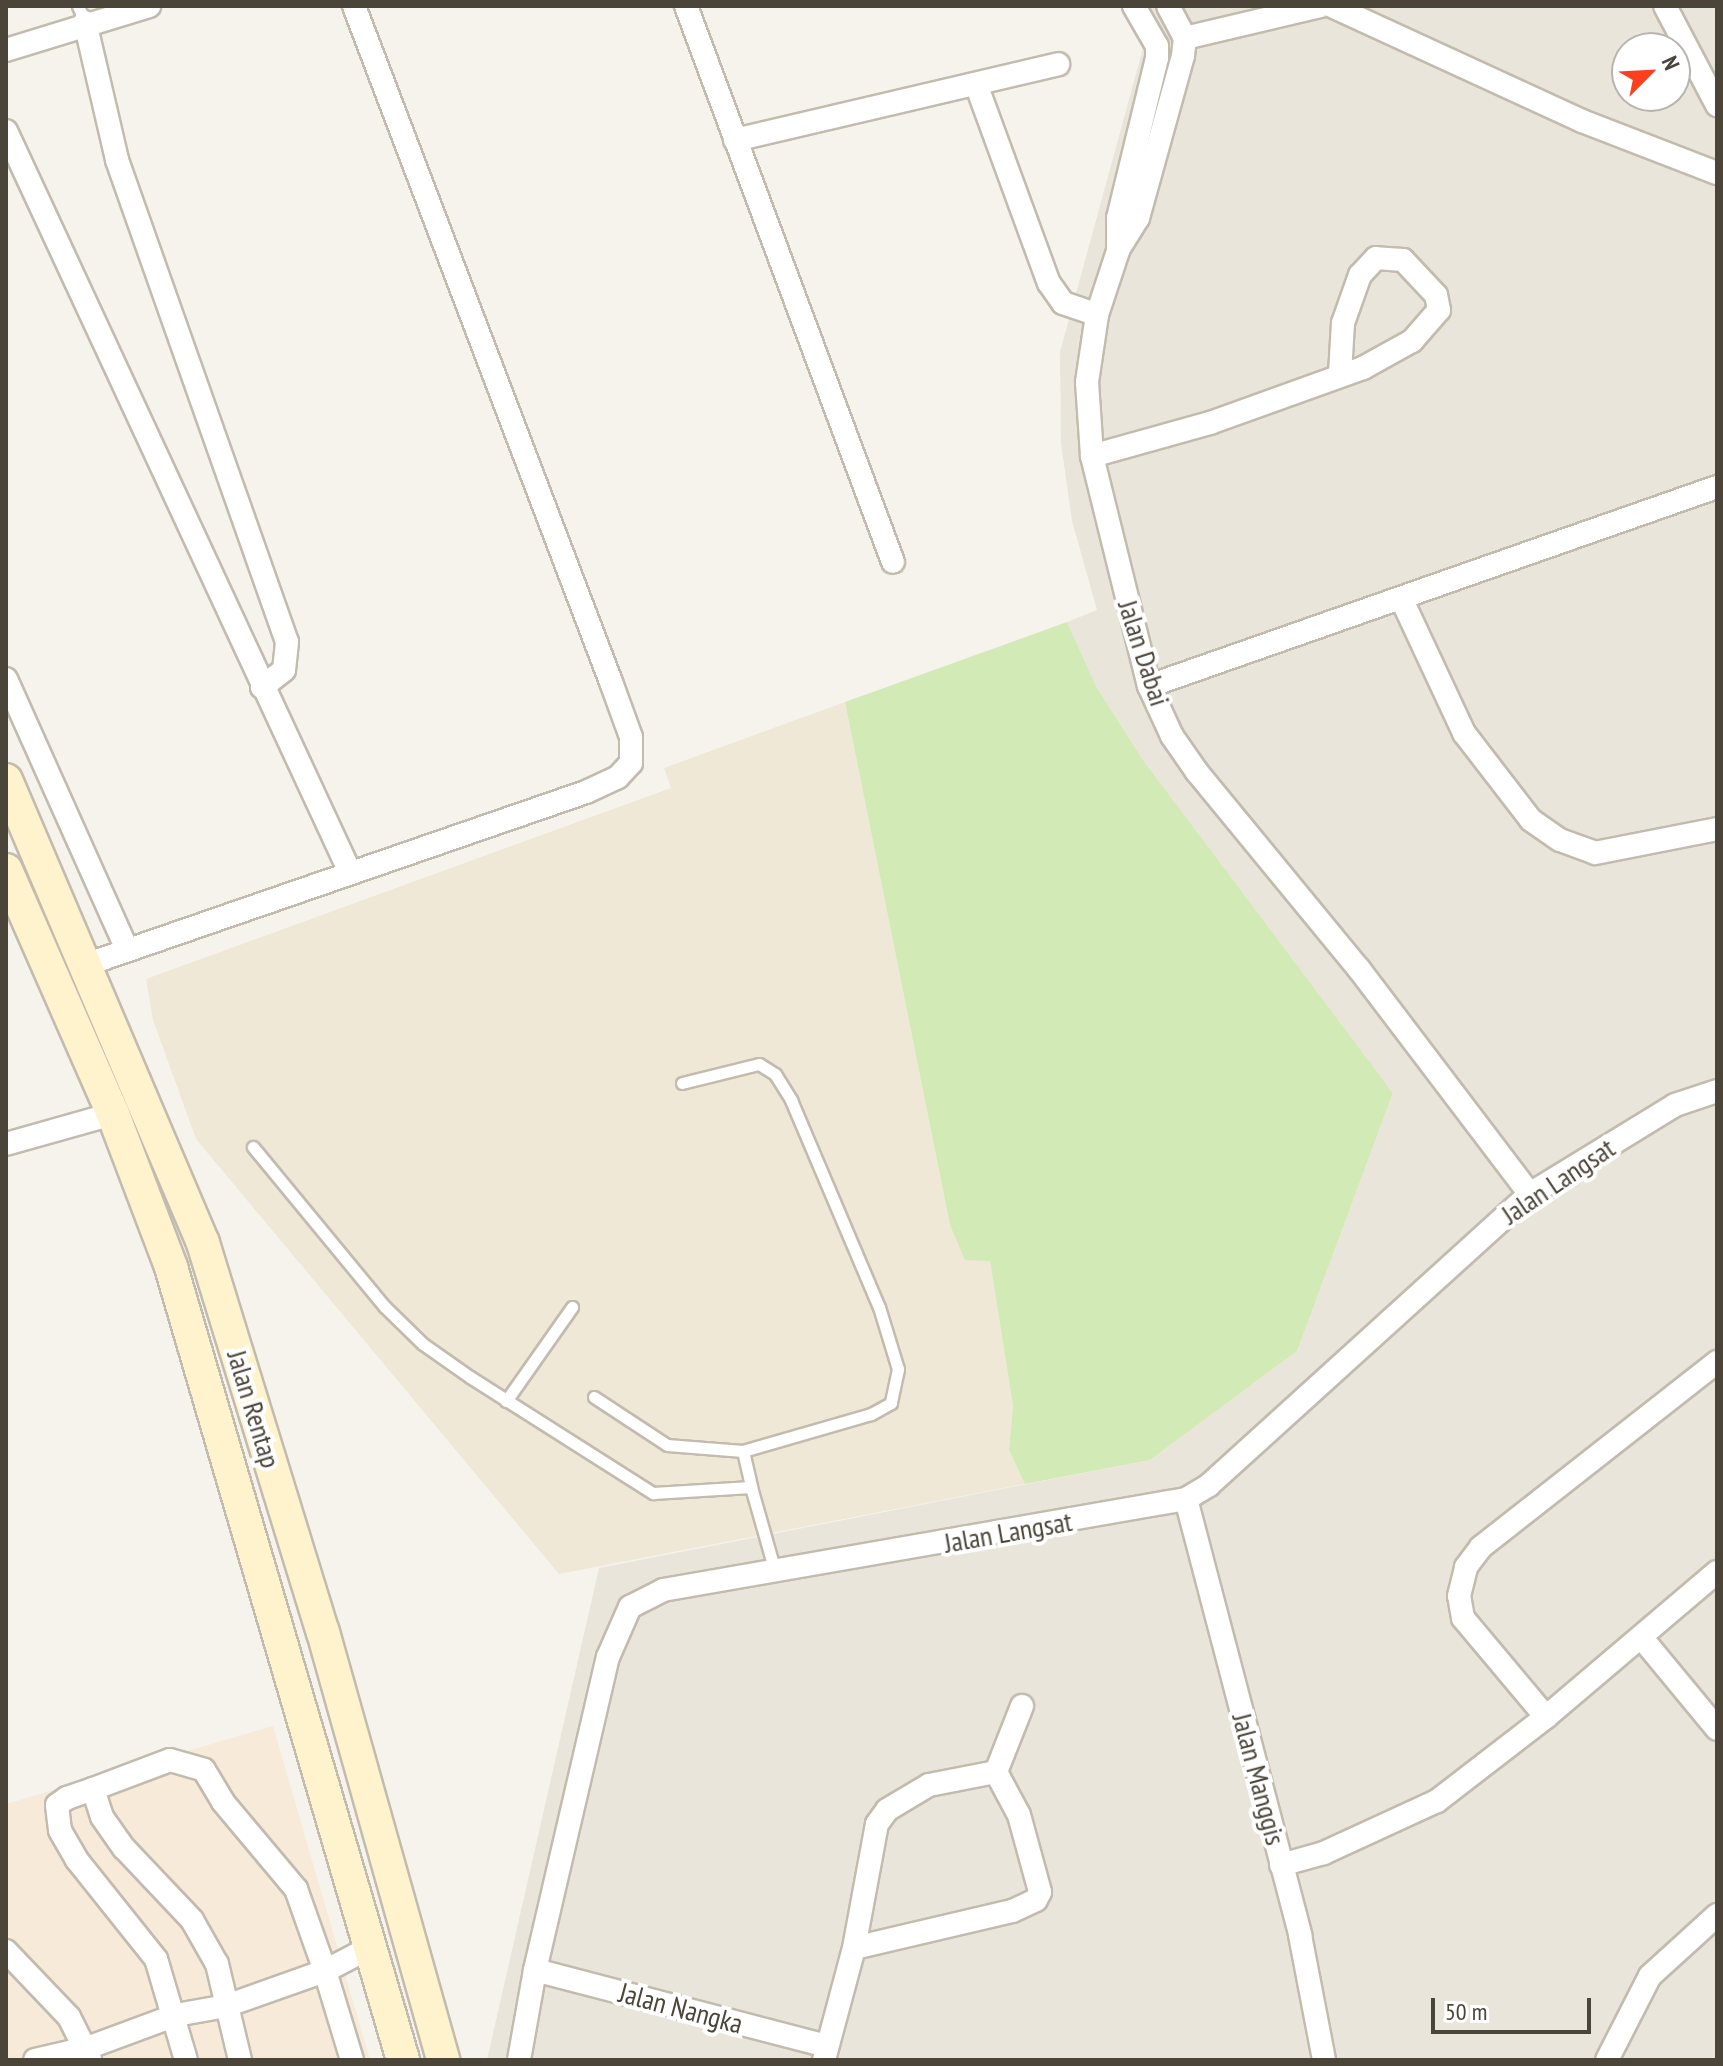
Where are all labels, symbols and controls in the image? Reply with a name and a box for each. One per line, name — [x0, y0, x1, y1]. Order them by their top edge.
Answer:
north arrow — [1611, 32, 1691, 112]
text: N — [1656, 52, 1686, 74]
street label: Jalan Dabai — [1111, 596, 1177, 710]
street label: Jalan Langsat — [1495, 1131, 1621, 1231]
street label: Jalan Rentap — [220, 1346, 288, 1472]
street label: Jalan Langsat — [942, 1504, 1074, 1560]
street label: Jalan Manggis — [1225, 1709, 1293, 1849]
street label: Jalan Nangka — [616, 1975, 746, 2041]
scale bar — [1435, 1982, 1595, 2032]
text: 50 m — [1445, 1996, 1487, 2027]

